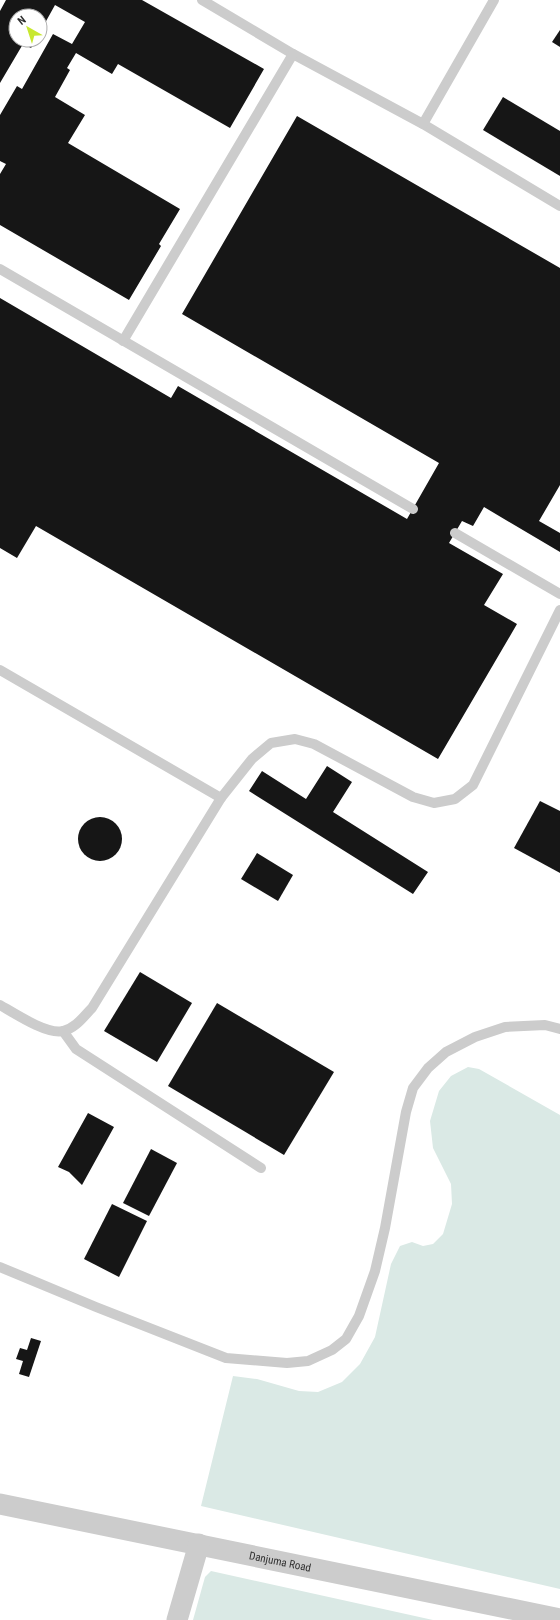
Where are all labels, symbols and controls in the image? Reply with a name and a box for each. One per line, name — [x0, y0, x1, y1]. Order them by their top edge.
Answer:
north arrow — [8, 8, 48, 48]
text: N — [15, 13, 29, 28]
street label: Danjuma Road — [248, 1549, 312, 1574]

